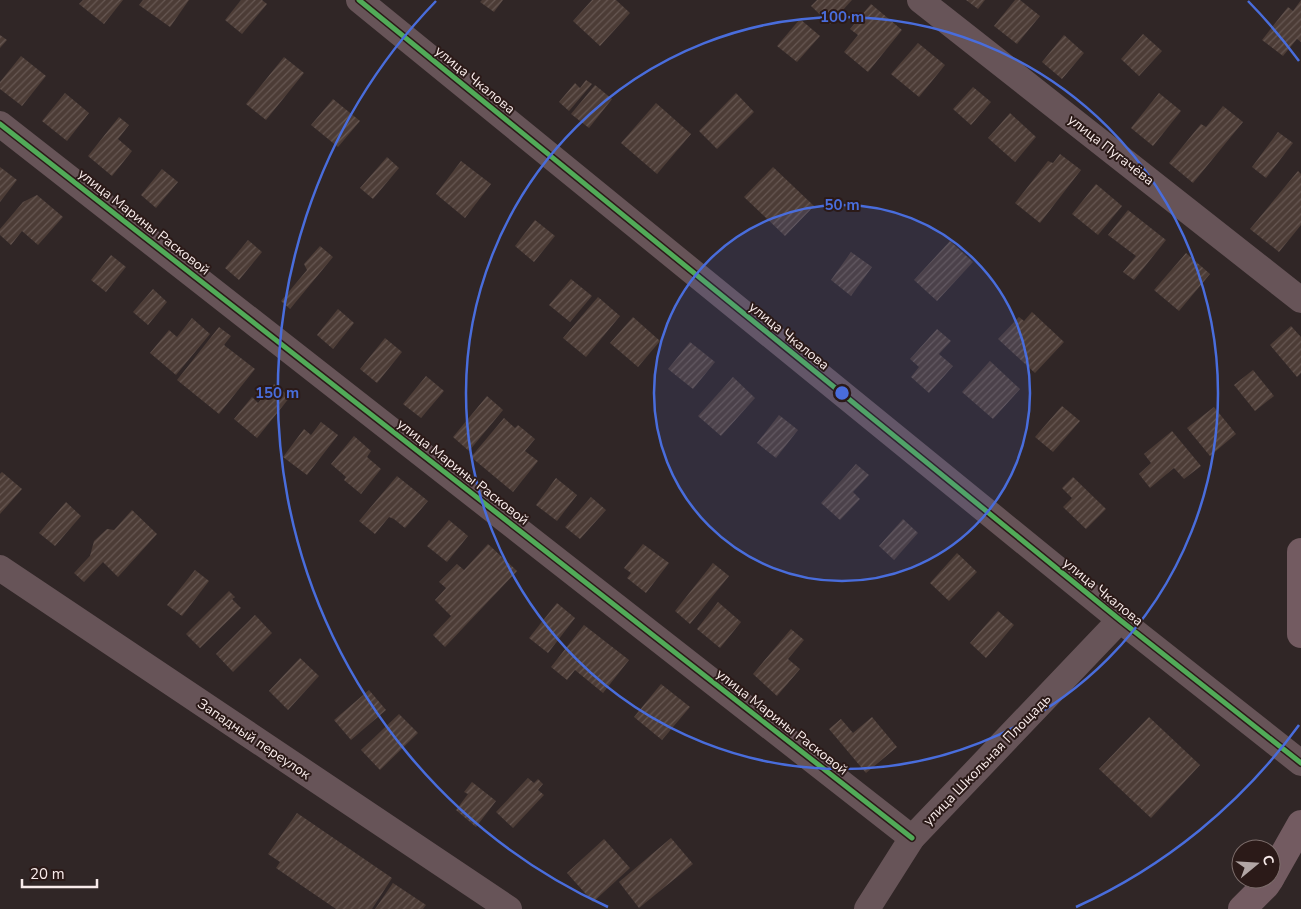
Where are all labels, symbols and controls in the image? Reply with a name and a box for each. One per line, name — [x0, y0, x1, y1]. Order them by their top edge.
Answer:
text: 100 m — [820, 7, 864, 27]
street label: улица Чкалова — [431, 42, 519, 118]
street label: улица Пугачёва — [1064, 110, 1158, 190]
street label: улица Марины Расковой — [74, 164, 214, 280]
text: 50 m — [824, 195, 860, 215]
street label: улица Чкалова — [745, 298, 833, 374]
text: 150 m — [255, 383, 299, 403]
centre of rings — [833, 384, 851, 402]
street label: улица Марины Расковой — [393, 414, 533, 530]
street label: улица Чкалова — [1059, 554, 1147, 630]
street label: улица Марины Расковой — [712, 664, 852, 780]
street label: улица Школьная Площадь — [919, 690, 1055, 830]
street label: Западный переулок — [194, 694, 315, 784]
north arrow — [1231, 839, 1281, 889]
text: С — [1257, 853, 1279, 868]
scale bar — [22, 856, 98, 888]
text: 20 m — [30, 864, 65, 884]

